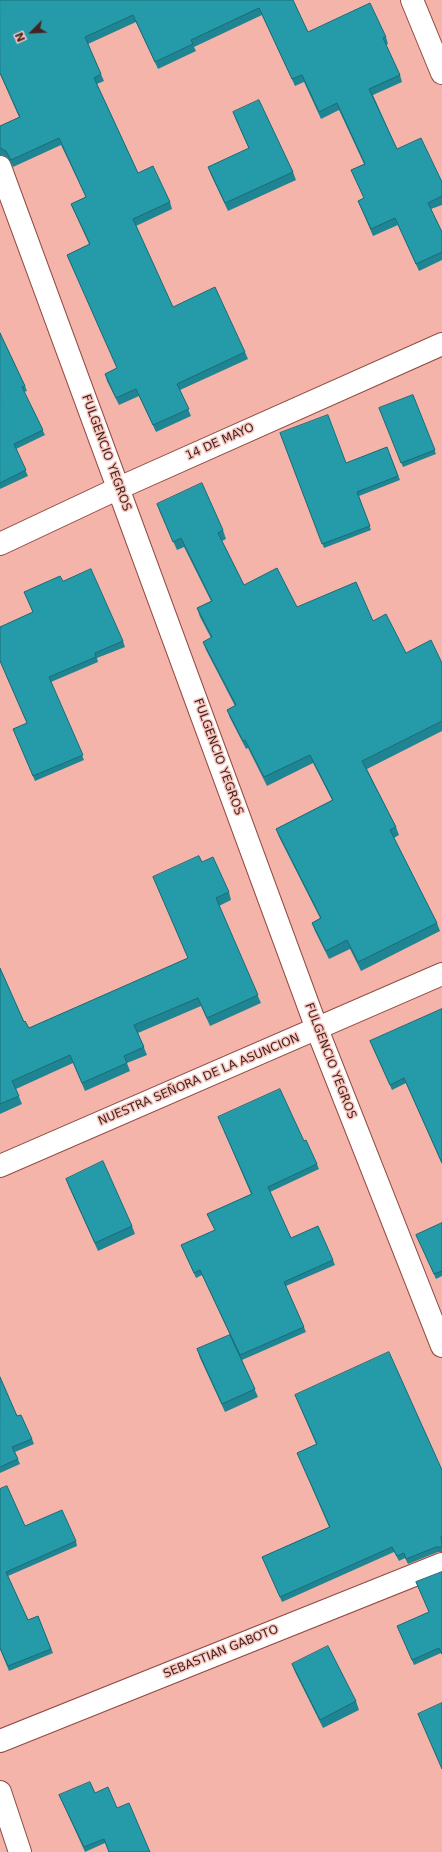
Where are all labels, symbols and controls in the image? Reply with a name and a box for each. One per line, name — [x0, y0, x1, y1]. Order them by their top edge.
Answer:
north arrow — [12, 12, 52, 52]
text: N — [13, 30, 28, 44]
street label: FULGENCIO YEGROS — [78, 393, 134, 513]
street label: 14 DE MAYO — [184, 420, 256, 464]
street label: FULGENCIO YEGROS — [190, 697, 246, 817]
street label: FULGENCIO YEGROS — [301, 1001, 359, 1121]
street label: NUESTRA SEÑORA DE LA ASUNCION — [96, 1031, 302, 1129]
street label: SEBASTIAN GABOTO — [161, 1622, 281, 1682]

